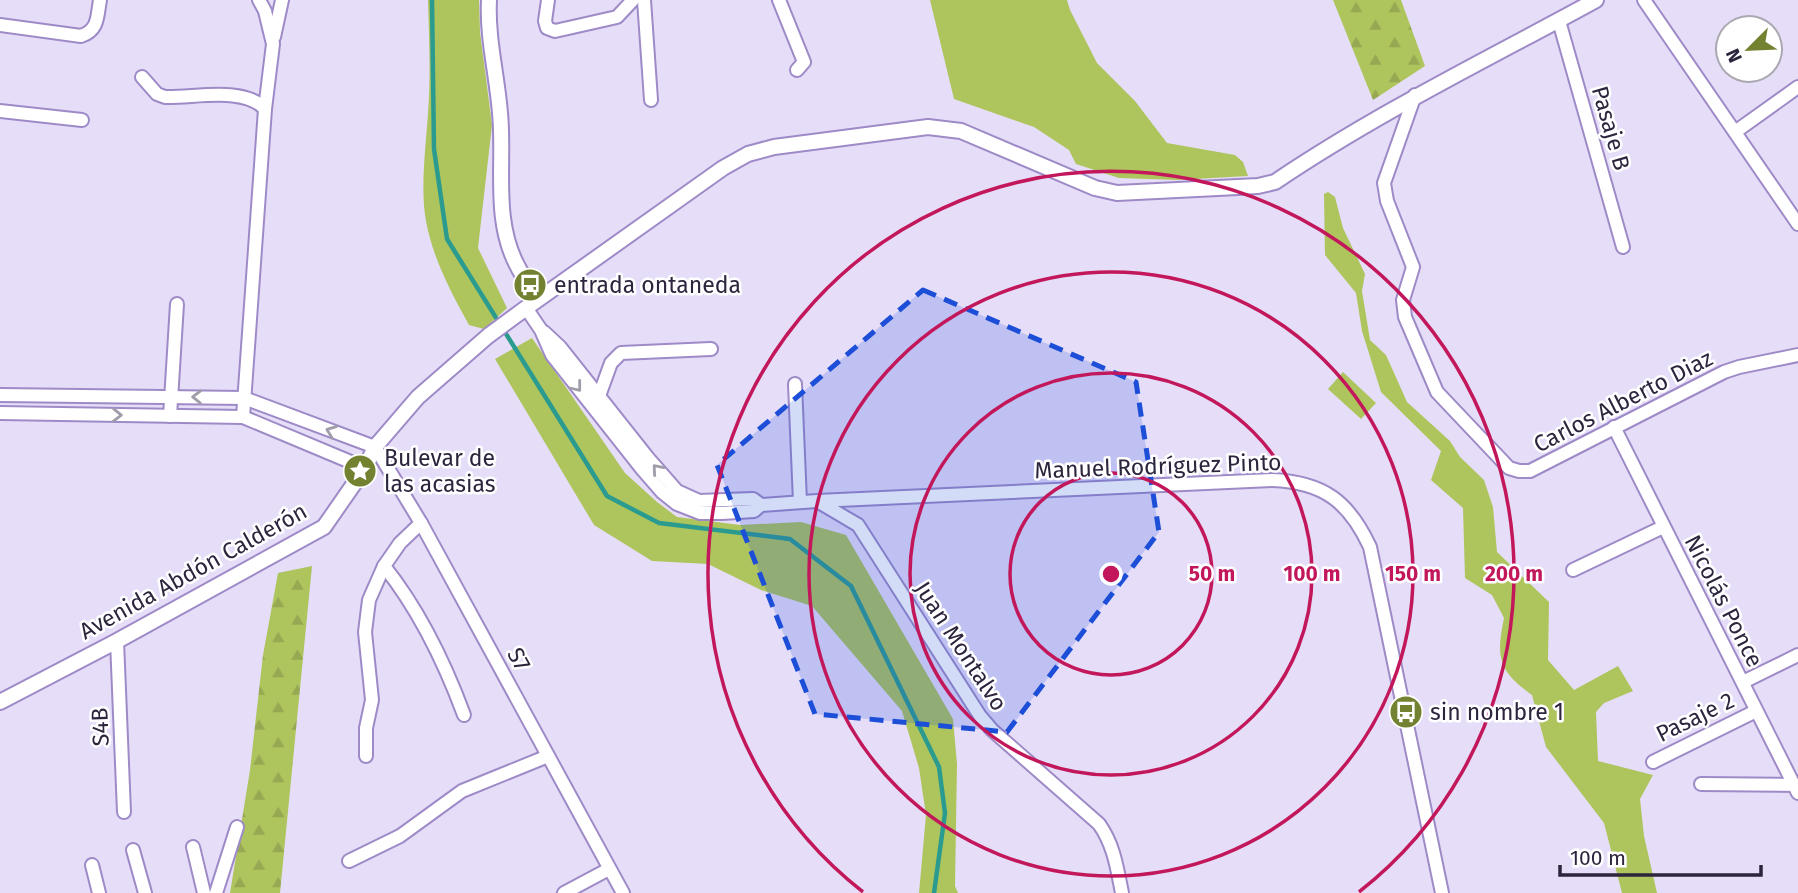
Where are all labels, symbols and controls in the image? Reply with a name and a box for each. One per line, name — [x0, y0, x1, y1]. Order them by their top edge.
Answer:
north arrow — [1714, 14, 1784, 84]
text: N — [1721, 45, 1747, 66]
street label: Pasaje B — [1586, 83, 1636, 173]
bus stop icon: entrada ontaneda — [511, 266, 549, 304]
place label: entrada ontaneda — [554, 271, 741, 299]
street label: Carlos Alberto Diaz — [1529, 344, 1717, 458]
one-way arrow — [569, 379, 582, 392]
one-way arrow — [192, 389, 202, 405]
one-way arrow — [112, 407, 123, 423]
one-way arrow — [325, 425, 338, 439]
place label: Bulevar de las acasias — [384, 444, 496, 498]
street label: Manuel Rodríguez Pinto — [1034, 448, 1282, 484]
place icon: Bulevar de las acasias — [341, 452, 379, 490]
one-way arrow — [653, 465, 665, 478]
street label: Avenida Abdón Calderón — [74, 497, 312, 645]
street label: Nicolás Ponce — [1679, 530, 1769, 672]
text: 50 m — [1189, 561, 1235, 587]
text: 100 m — [1283, 561, 1341, 587]
text: 150 m — [1385, 561, 1441, 587]
text: 200 m — [1485, 561, 1543, 587]
centre of rings — [1099, 562, 1123, 586]
street label: Juan Montalvo — [909, 576, 1013, 716]
street label: S7 — [501, 642, 537, 676]
street label: Pasaje 2 — [1651, 686, 1739, 748]
bus stop icon: sin nombre 1 — [1387, 693, 1425, 731]
place label: sin nombre 1 — [1430, 698, 1564, 726]
street label: S4B — [85, 707, 115, 747]
scale bar — [1560, 834, 1761, 878]
text: 100 m — [1570, 845, 1626, 871]

